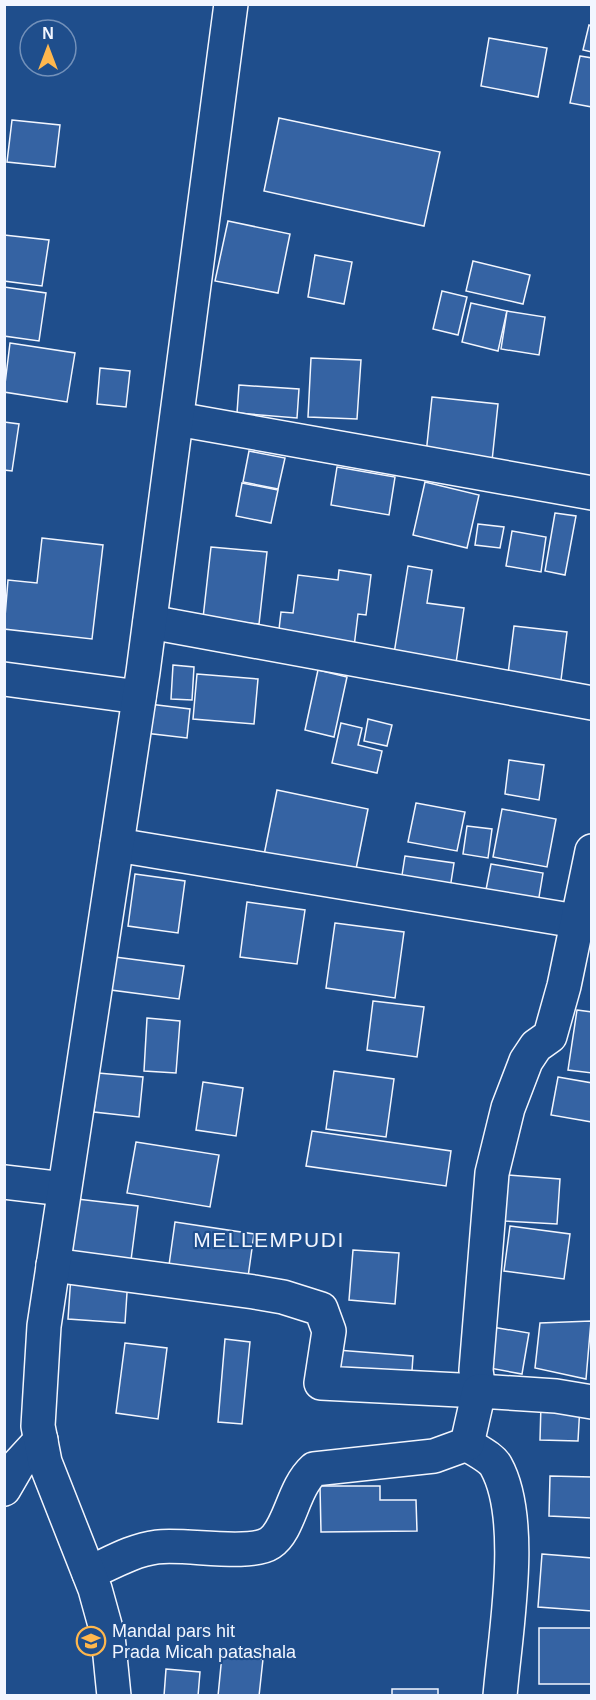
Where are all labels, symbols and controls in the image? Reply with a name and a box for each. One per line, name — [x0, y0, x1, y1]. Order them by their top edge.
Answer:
north arrow — [18, 18, 78, 78]
text: N — [42, 25, 54, 42]
district label: MELLEMPUDI — [193, 1228, 345, 1251]
place label: Mandal pars hit Prada Micah patashala — [112, 1621, 297, 1662]
school or university icon: Mandal pars hit Prada Micah patashala — [75, 1625, 107, 1657]

